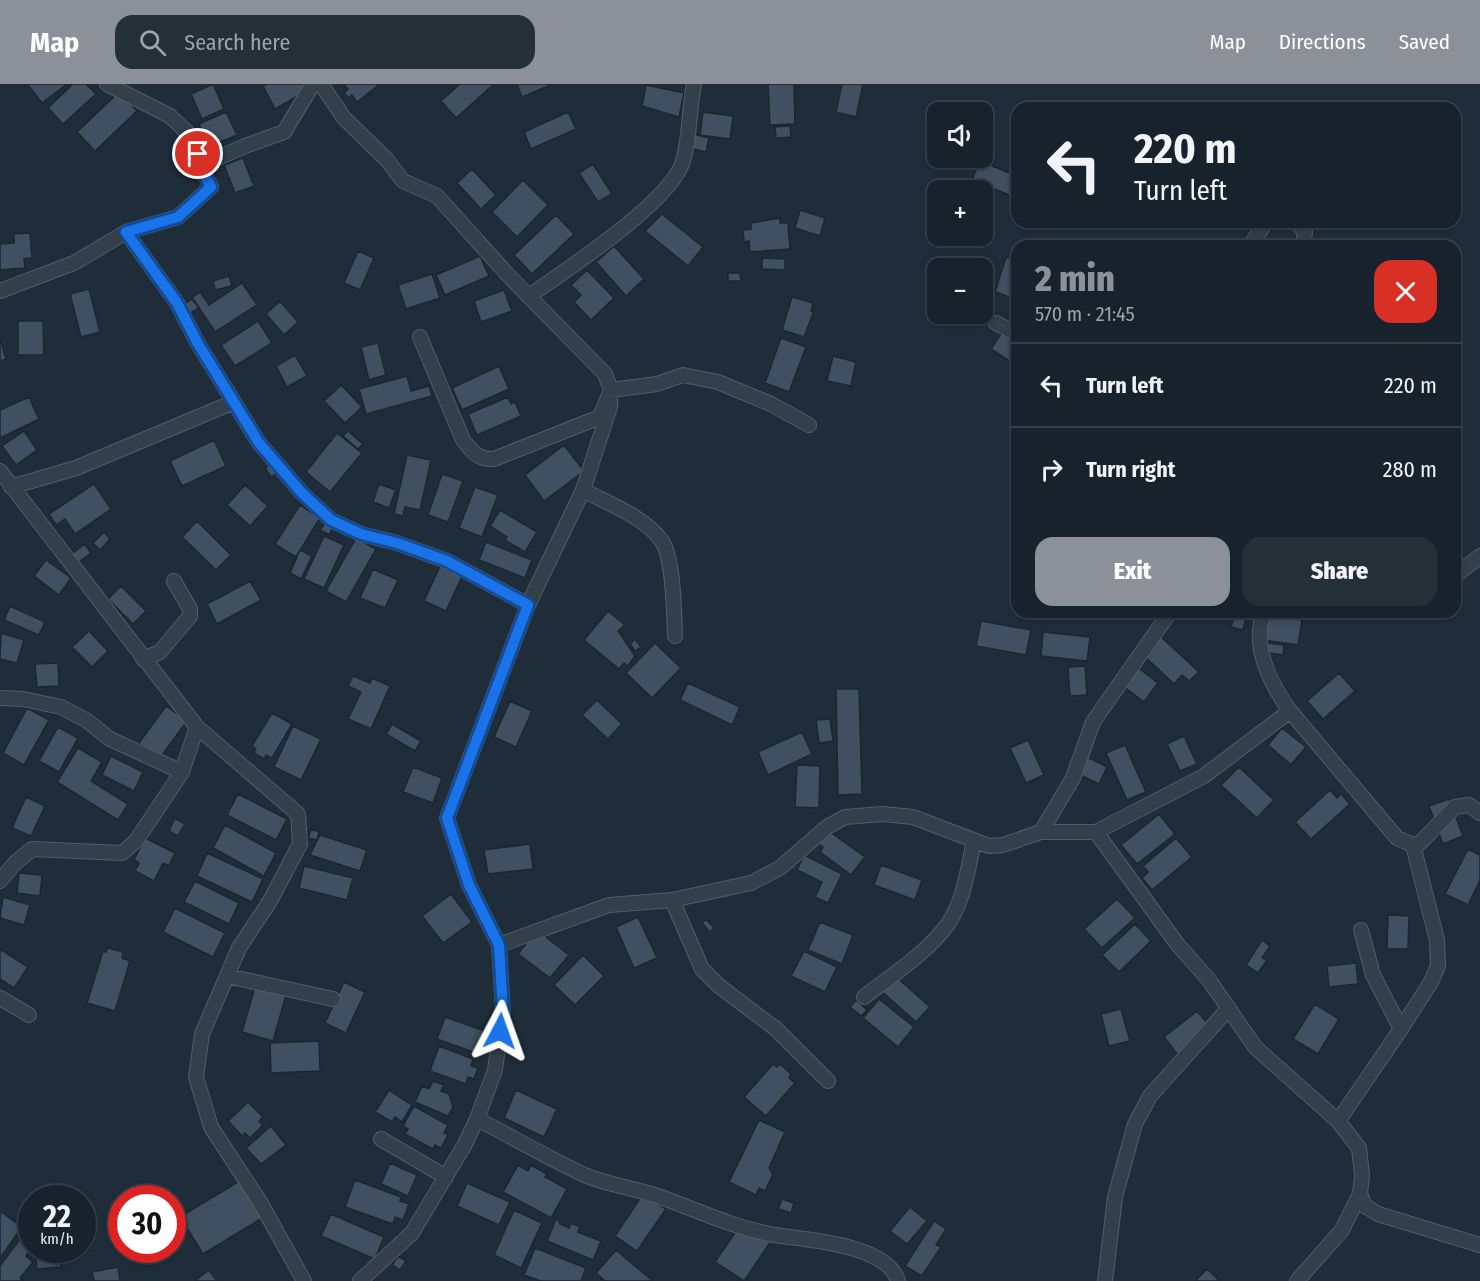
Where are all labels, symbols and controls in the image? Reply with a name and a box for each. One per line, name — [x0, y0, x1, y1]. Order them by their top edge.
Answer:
search box — [115, 15, 535, 69]
text: Map — [30, 26, 79, 59]
icon: search — [136, 26, 169, 59]
text: Search here — [184, 29, 290, 56]
text: Map — [1209, 29, 1246, 55]
text: Directions — [1279, 29, 1366, 55]
text: Saved — [1399, 29, 1450, 55]
map controls — [927, 102, 993, 324]
button: sound — [927, 102, 993, 168]
text: 220 m — [1134, 124, 1237, 174]
icon: left — [1035, 126, 1113, 204]
pin — [172, 128, 223, 179]
icon: arrive — [181, 137, 214, 170]
text: Turn left — [1134, 175, 1227, 207]
button: + — [927, 180, 993, 246]
text: 2 min — [1035, 257, 1115, 301]
button: − — [927, 258, 993, 324]
button: close — [1374, 260, 1437, 323]
text: 570 m · 21:45 — [1035, 302, 1135, 326]
icon: left — [1035, 369, 1068, 402]
text: Turn left — [1086, 372, 1164, 399]
text: 220 m — [1384, 372, 1437, 399]
icon: right — [1035, 453, 1068, 486]
text: Turn right — [1086, 456, 1175, 483]
text: 280 m — [1383, 456, 1437, 483]
button: Exit — [1035, 537, 1230, 606]
button: Share — [1242, 537, 1437, 606]
position arrow — [468, 999, 532, 1063]
speed limit sign: 30 — [108, 1185, 186, 1263]
text: 22 — [43, 1199, 71, 1235]
text: km/h — [40, 1230, 74, 1248]

